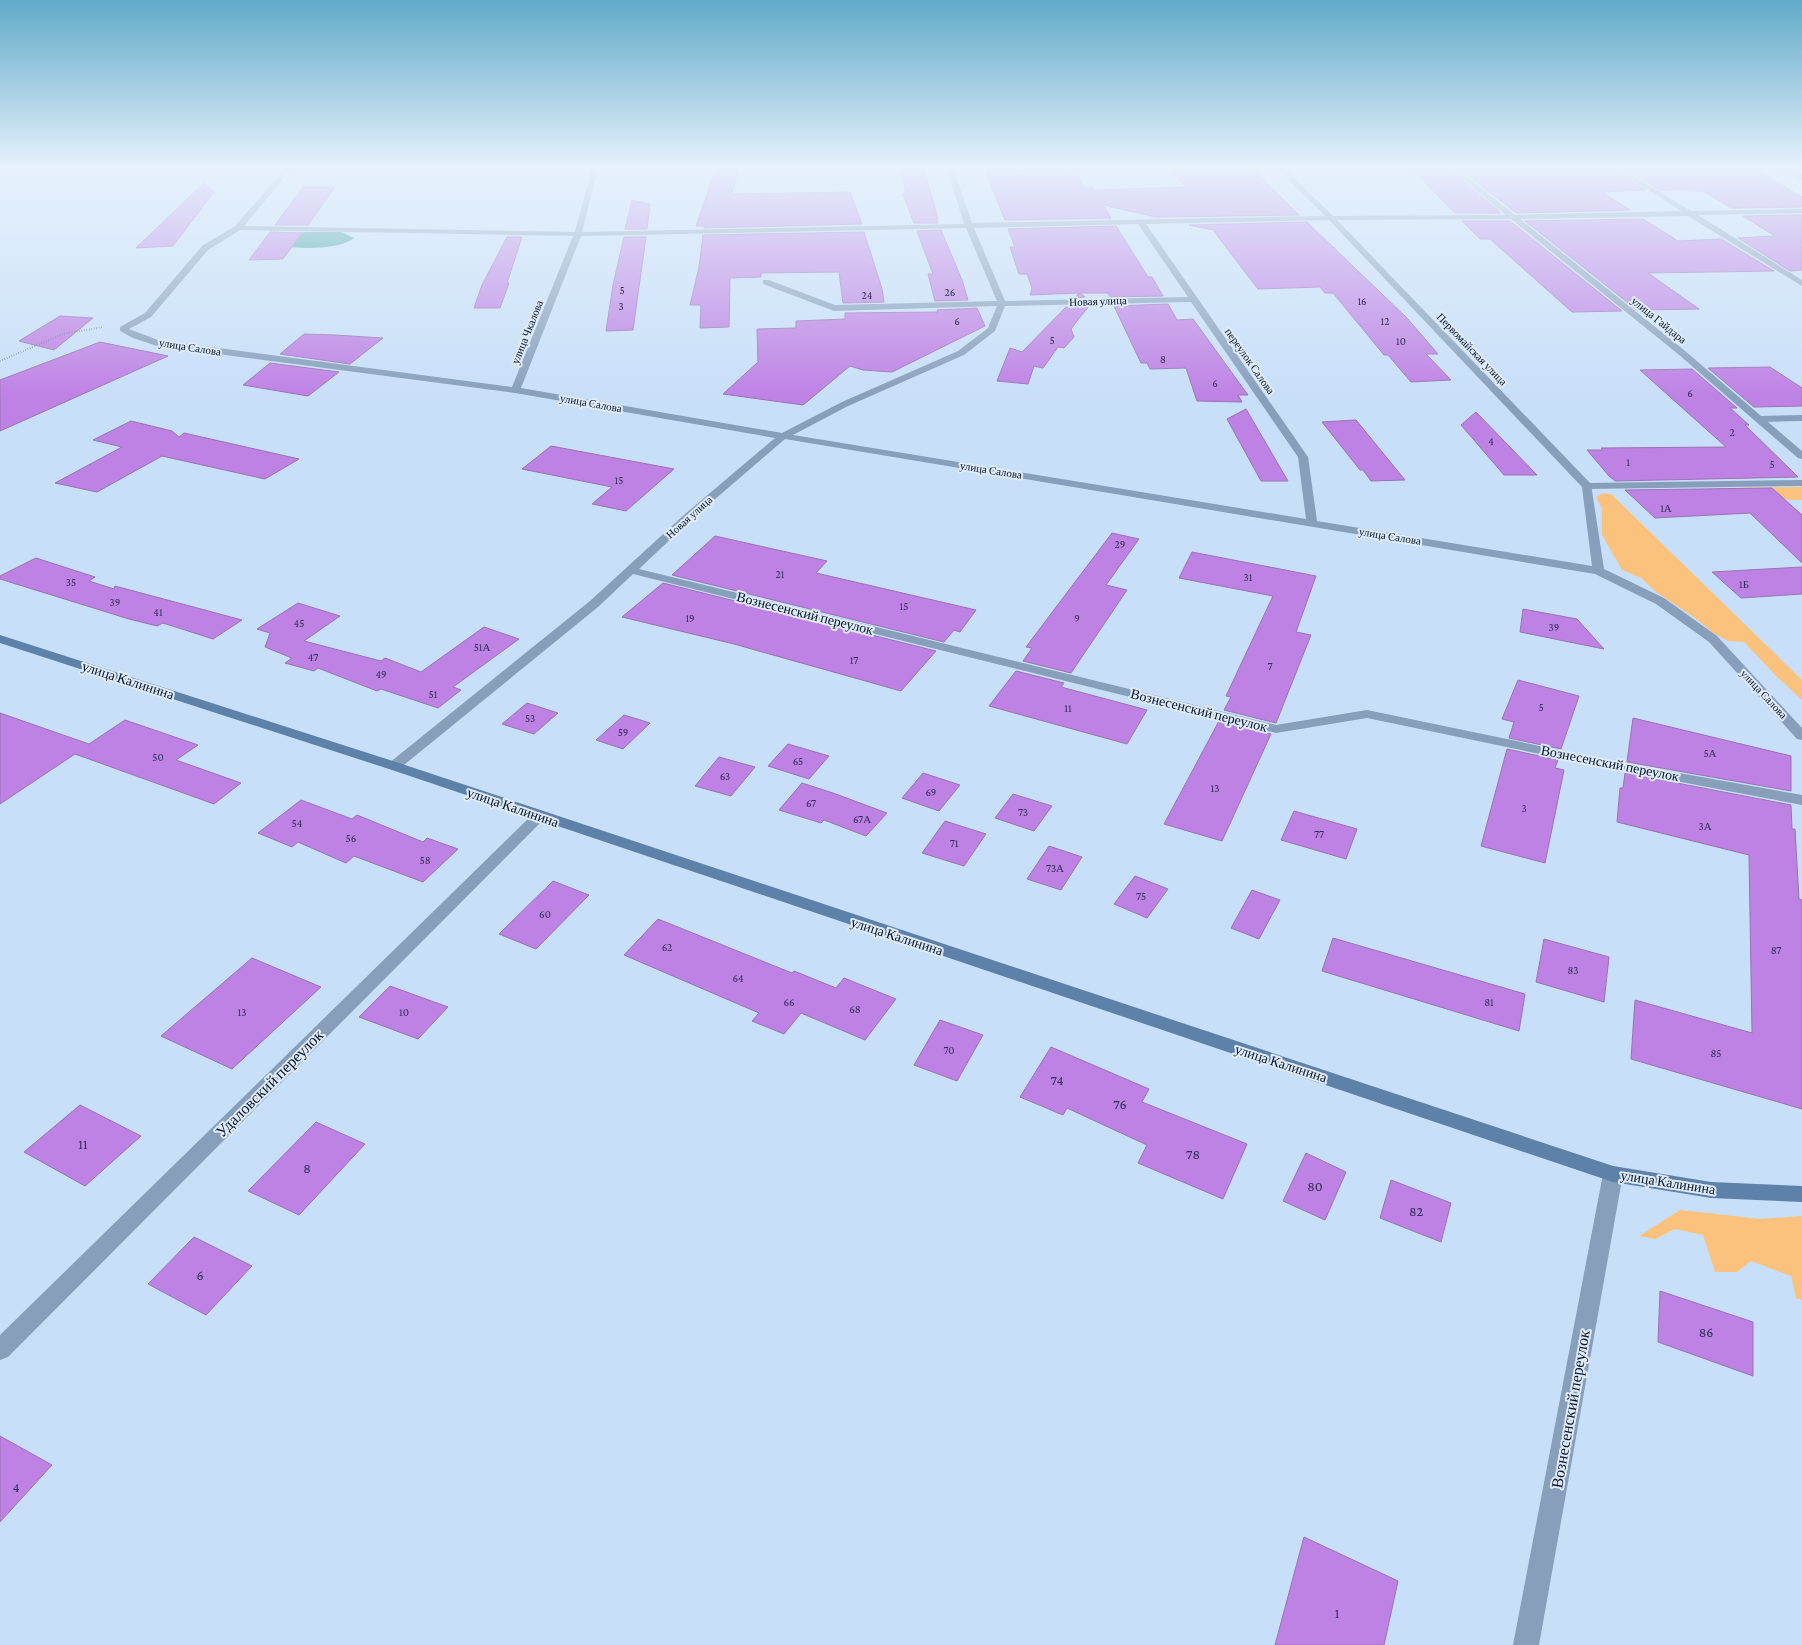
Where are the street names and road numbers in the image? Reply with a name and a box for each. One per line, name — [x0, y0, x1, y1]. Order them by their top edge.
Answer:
street label: Новая улица — [1069, 294, 1127, 308]
street label: улица Гайдара — [1629, 294, 1689, 346]
street label: улица Чкалова — [509, 298, 545, 366]
street label: Первомайская улица — [1434, 310, 1510, 388]
street label: переулок Салова — [1223, 326, 1277, 396]
street label: улица Салова — [158, 336, 222, 358]
street label: улица Салова — [559, 392, 623, 414]
street label: улица Салова — [959, 459, 1023, 481]
street label: Новая улица — [664, 493, 715, 541]
street label: улица Салова — [1358, 525, 1422, 547]
street label: Вознесенский переулок — [735, 588, 875, 638]
street label: улица Калинина — [80, 658, 177, 703]
street label: улица Салова — [1738, 667, 1790, 721]
street label: Вознесенский переулок — [1129, 685, 1269, 735]
street label: Вознесенский переулок — [1540, 742, 1681, 784]
street label: улица Калинина — [465, 784, 562, 830]
street label: улица Калинина — [849, 914, 946, 959]
street label: Удаловский переулок — [212, 1026, 327, 1141]
street label: улица Калинина — [1233, 1041, 1330, 1086]
street label: улица Калинина — [1619, 1167, 1717, 1198]
street label: Вознесенский переулок — [1548, 1328, 1594, 1490]

